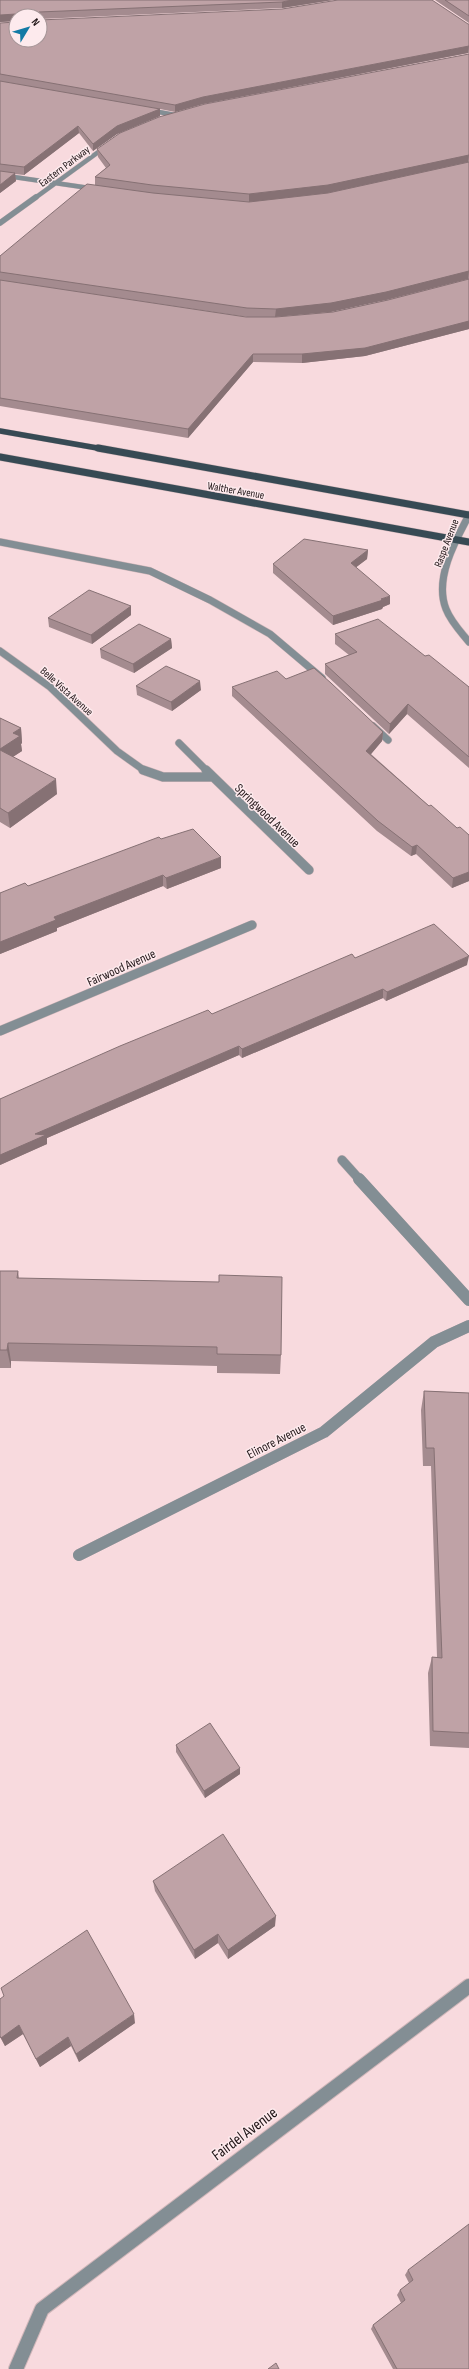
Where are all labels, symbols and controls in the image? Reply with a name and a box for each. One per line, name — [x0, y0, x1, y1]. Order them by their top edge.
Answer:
north arrow — [8, 8, 48, 48]
text: N — [29, 16, 42, 29]
street label: Eastern Parkway — [36, 143, 93, 190]
street label: Walther Avenue — [207, 479, 265, 502]
street label: Raspe Avenue — [431, 517, 462, 569]
street label: Belle Vista Avenue — [38, 664, 96, 719]
street label: Springwood Avenue — [231, 780, 303, 851]
street label: Fairwood Avenue — [85, 946, 158, 990]
street label: Elinore Avenue — [244, 1419, 309, 1463]
street label: Fairdel Avenue — [208, 2103, 281, 2165]

